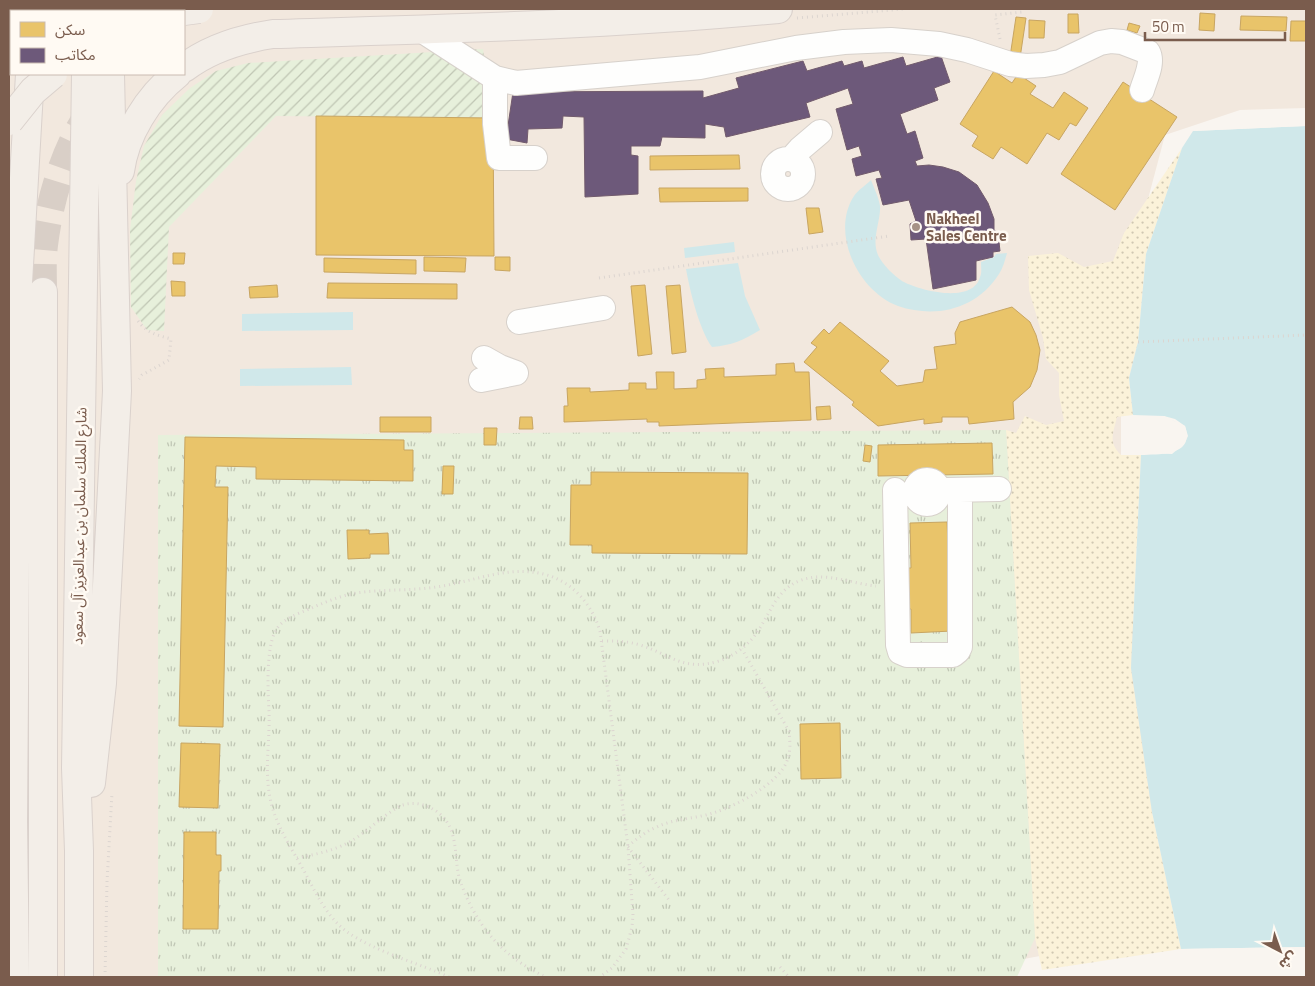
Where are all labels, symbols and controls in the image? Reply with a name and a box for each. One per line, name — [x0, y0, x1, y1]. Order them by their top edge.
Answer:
legend — [10, 10, 185, 75]
scale bar — [1145, 10, 1285, 42]
text: 50 m — [1152, 15, 1185, 38]
text: سكن — [55, 18, 86, 41]
text: مكاتب — [55, 43, 96, 66]
place label: Nakheel Sales Centre — [926, 207, 1007, 247]
marker: Nakheel Sales Centre — [910, 221, 922, 233]
street label: شارع الملك سلمان بن عبدالعزيز آل سعود — [65, 407, 94, 645]
north arrow — [1255, 926, 1305, 976]
text: ش — [1275, 947, 1303, 975]

